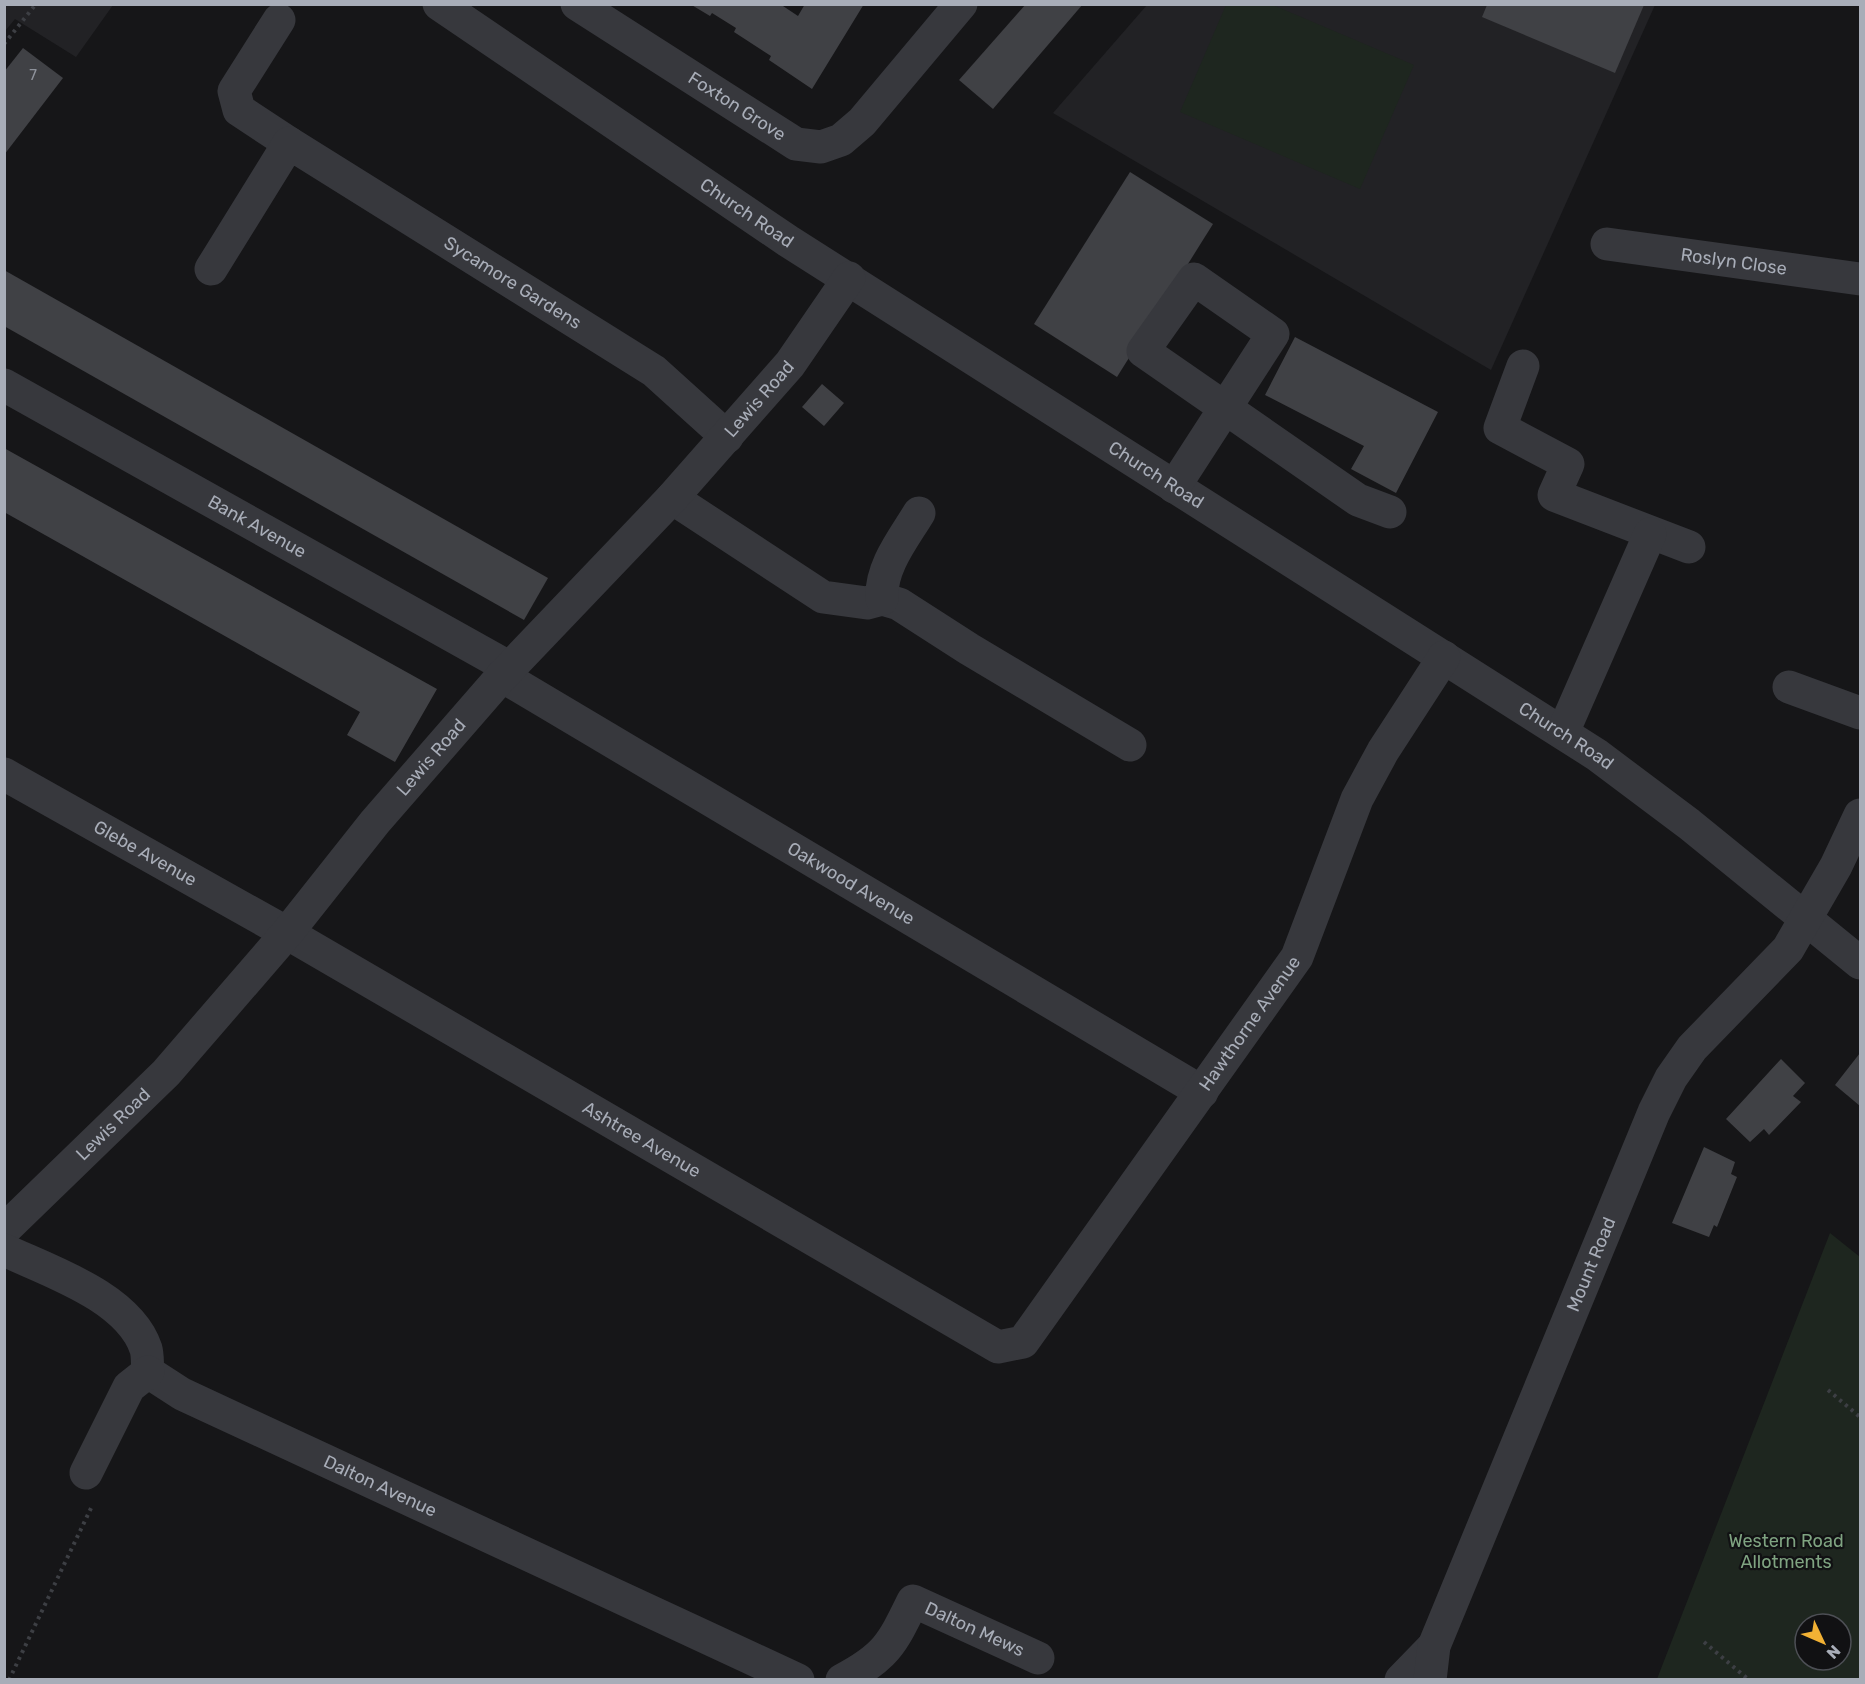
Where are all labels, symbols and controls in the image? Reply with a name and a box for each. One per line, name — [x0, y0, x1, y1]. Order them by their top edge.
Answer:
house number: 7 — [29, 66, 37, 84]
street label: Foxton Grove — [684, 67, 790, 146]
street label: Church Road — [696, 173, 798, 253]
street label: Sycamore Gardens — [440, 232, 586, 334]
street label: Roslyn Close — [1679, 243, 1788, 280]
street label: Lewis Road — [720, 356, 799, 442]
street label: Church Road — [1104, 437, 1208, 513]
street label: Bank Avenue — [204, 490, 310, 563]
street label: Church Road — [1515, 697, 1618, 775]
street label: Lewis Road — [392, 714, 471, 800]
street label: Glebe Avenue — [90, 816, 201, 891]
street label: Oakwood Avenue — [783, 837, 919, 930]
street label: Hawthorne Avenue — [1194, 952, 1305, 1095]
street label: Lewis Road — [71, 1083, 155, 1165]
street label: Ashtree Avenue — [579, 1097, 705, 1182]
street label: Mount Road — [1562, 1214, 1621, 1315]
street label: Dalton Avenue — [320, 1450, 440, 1522]
park label: Western Road Allotments — [1728, 1530, 1844, 1573]
street label: Dalton Mews — [922, 1597, 1028, 1661]
north arrow — [1793, 1612, 1853, 1672]
text: N — [1823, 1641, 1844, 1663]

